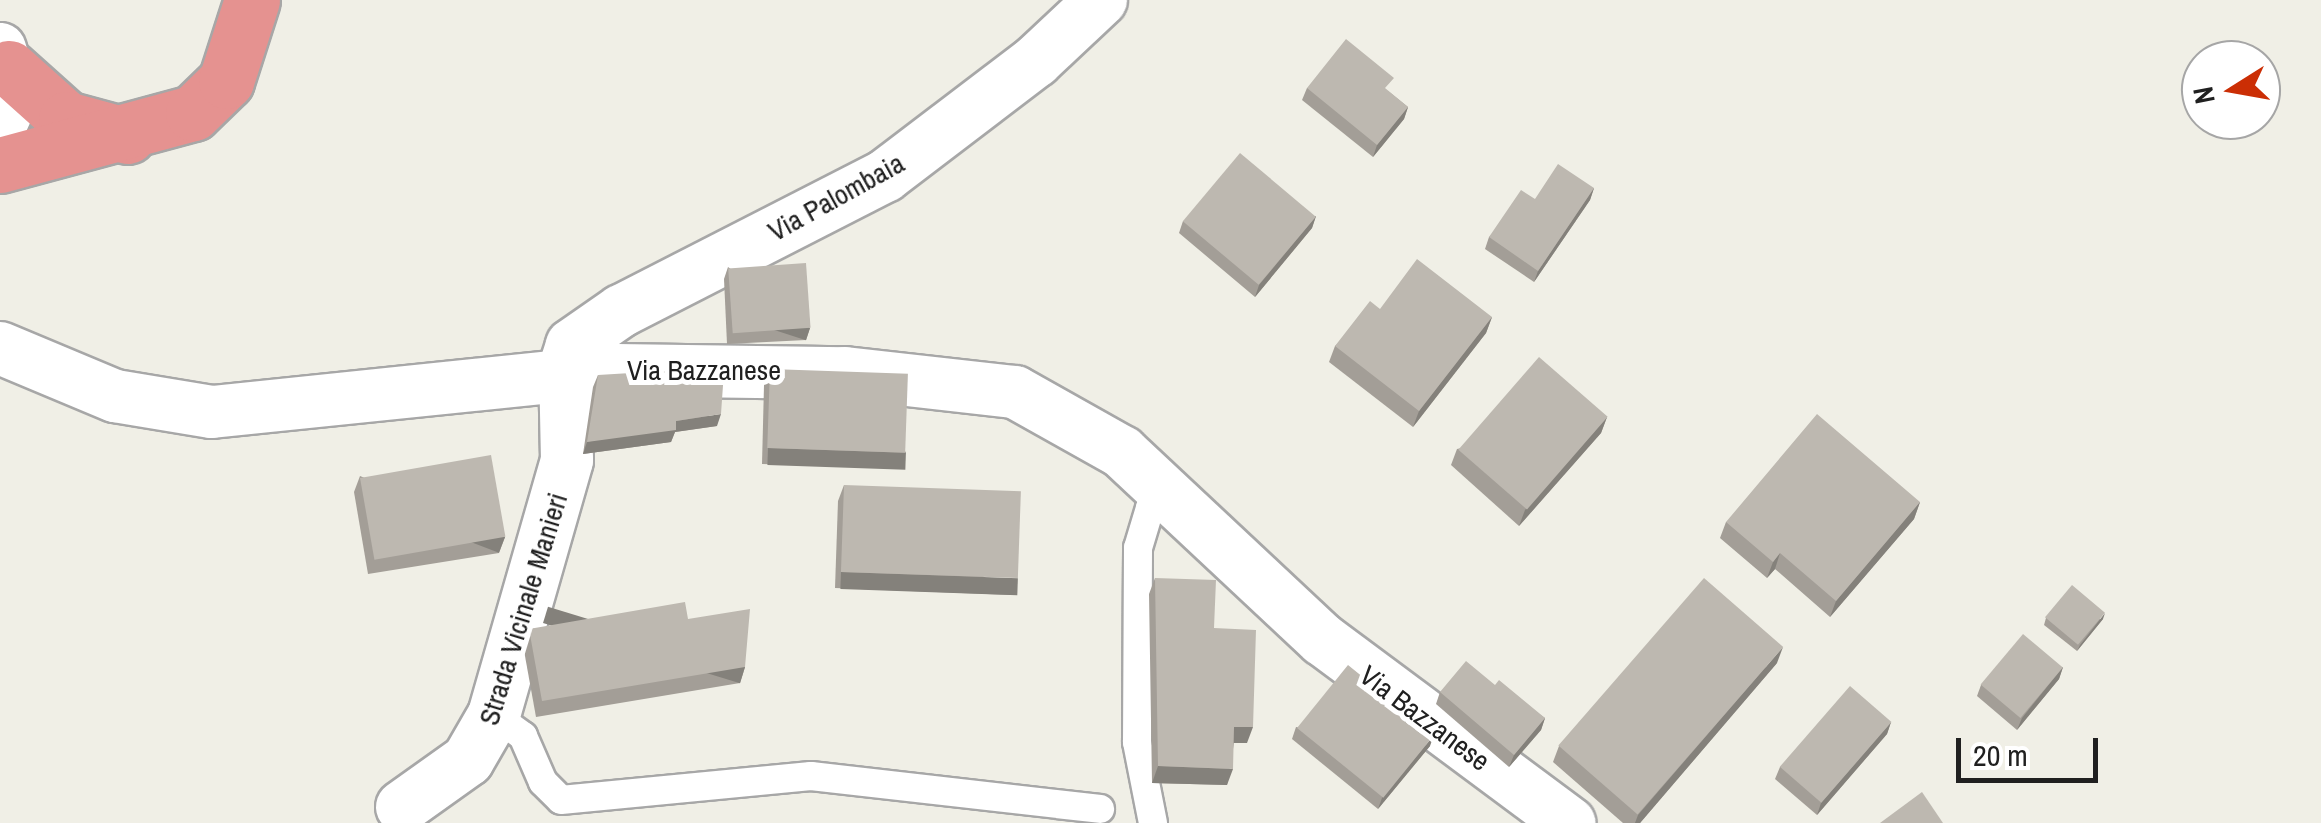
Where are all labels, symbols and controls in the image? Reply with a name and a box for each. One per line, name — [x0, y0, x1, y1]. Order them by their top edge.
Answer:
north arrow — [2181, 40, 2281, 140]
text: N — [2183, 84, 2224, 107]
street label: Via Palombaia — [762, 146, 910, 248]
street label: Via Bazzanese — [627, 353, 781, 387]
street label: Strada Vicinale Manieri — [472, 489, 574, 729]
street label: Via Bazzanese — [1353, 658, 1497, 778]
scale bar — [1961, 718, 2104, 780]
text: 20 m — [1973, 735, 2028, 775]

